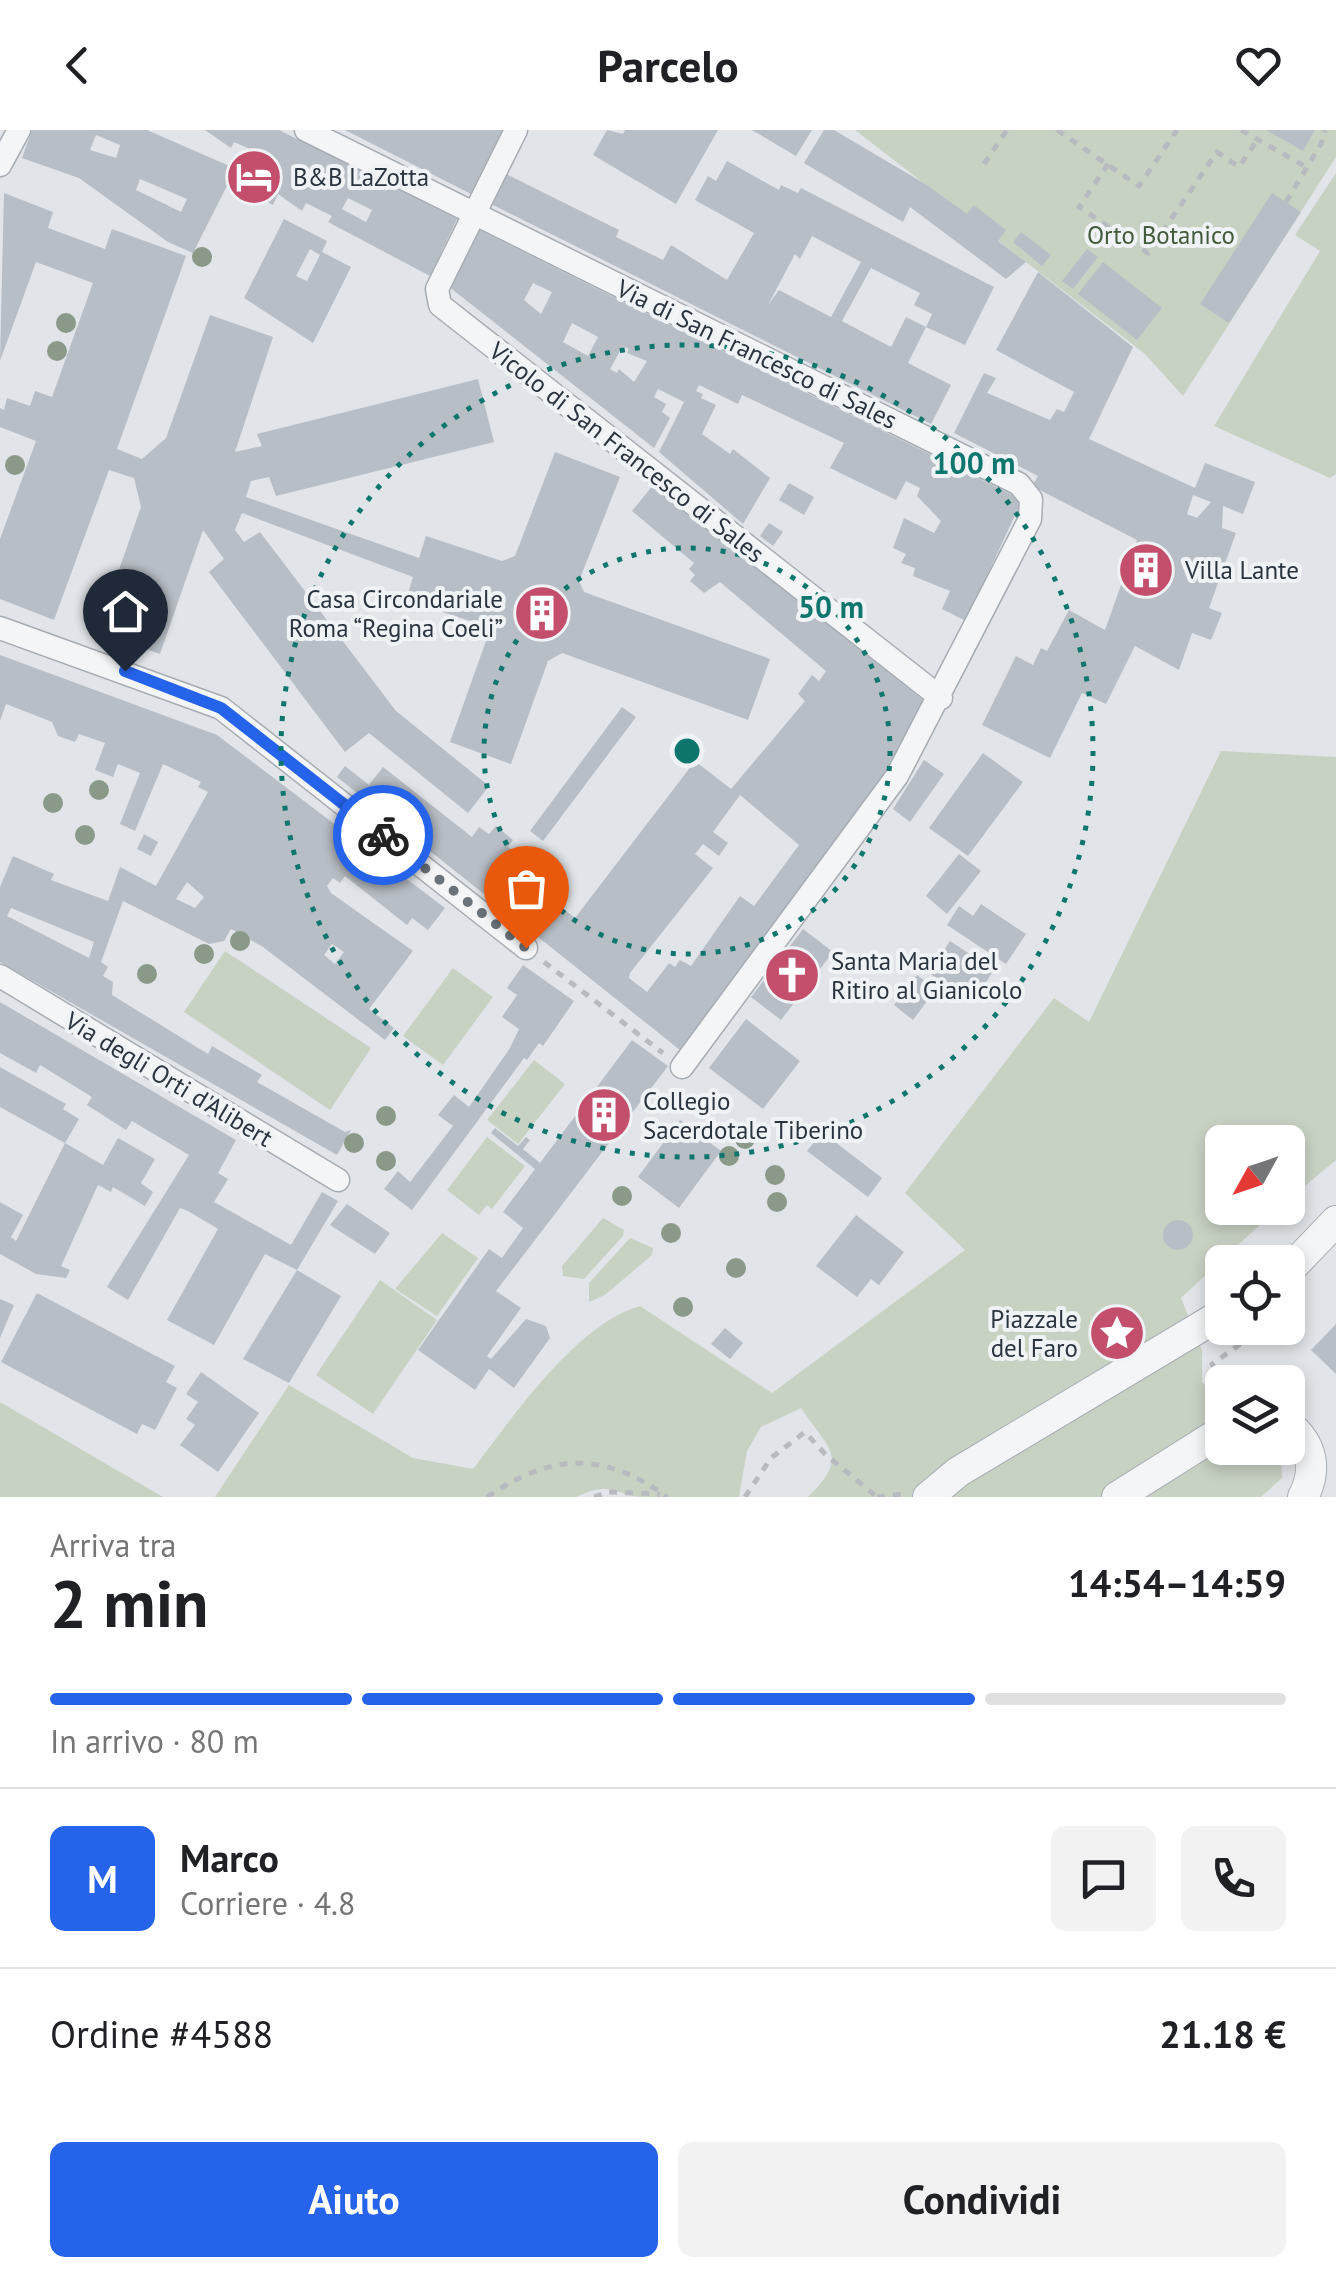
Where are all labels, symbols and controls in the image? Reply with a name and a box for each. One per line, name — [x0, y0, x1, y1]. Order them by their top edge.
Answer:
text: Parcelo — [597, 36, 739, 94]
icon: back — [50, 38, 105, 93]
icon: heart — [1231, 38, 1286, 93]
hotel icon: B&B LaZotta — [224, 147, 284, 207]
place label: B&B LaZotta — [293, 161, 429, 193]
park label: Orto Botanico — [1087, 219, 1235, 251]
street label: Via di San Francesco di Sales — [611, 272, 902, 436]
street label: Vicolo di San Francesco di Sales — [482, 334, 771, 569]
text: 100 m — [933, 443, 1015, 482]
building icon: Villa Lante — [1116, 540, 1176, 600]
place label: Villa Lante — [1184, 554, 1299, 586]
pin — [83, 569, 168, 672]
place label: Casa Circondariale Roma “Regina Coeli” — [289, 583, 503, 644]
building icon: Casa Circondariale Roma “Regina Coeli” — [512, 583, 572, 643]
icon: home — [98, 584, 153, 639]
text: 50 m — [798, 587, 864, 626]
centre of rings — [669, 733, 705, 769]
courier — [333, 785, 433, 885]
icon: bike — [356, 808, 411, 863]
pin — [484, 846, 569, 949]
icon: bag — [499, 861, 554, 916]
church icon: Santa Maria del Ritiro al Gianicolo — [762, 945, 822, 1005]
place label: Santa Maria del Ritiro al Gianicolo — [831, 945, 1022, 1006]
street label: Via degli Orti d'Alibert — [59, 1004, 279, 1154]
building icon: Collegio Sacerdotale Tiberino — [574, 1085, 634, 1145]
place label: Collegio Sacerdotale Tiberino — [643, 1085, 863, 1146]
north arrow — [1205, 1125, 1305, 1225]
map controls — [1205, 1125, 1305, 1465]
button: locate — [1205, 1245, 1305, 1345]
place label: Piazzale del Faro — [990, 1303, 1078, 1364]
place icon: Piazzale del Faro — [1087, 1303, 1147, 1363]
button: layers — [1205, 1365, 1305, 1465]
text: Arriva tra — [50, 1524, 177, 1566]
text: 14:54–14:59 — [1068, 1558, 1286, 1607]
text: 2 min — [50, 1561, 209, 1645]
text: In arrivo · 80 m — [50, 1720, 259, 1762]
button: chat — [1051, 1826, 1156, 1931]
button: phone — [1181, 1826, 1286, 1931]
text: Marco — [180, 1833, 279, 1882]
text: M — [87, 1854, 118, 1903]
text: Corriere · 4.8 — [180, 1882, 355, 1924]
text: Ordine #4588 — [50, 2009, 273, 2058]
text: 21.18 € — [1159, 2009, 1286, 2058]
button: Aiuto — [50, 2142, 658, 2257]
button: Condividi — [678, 2142, 1286, 2257]

